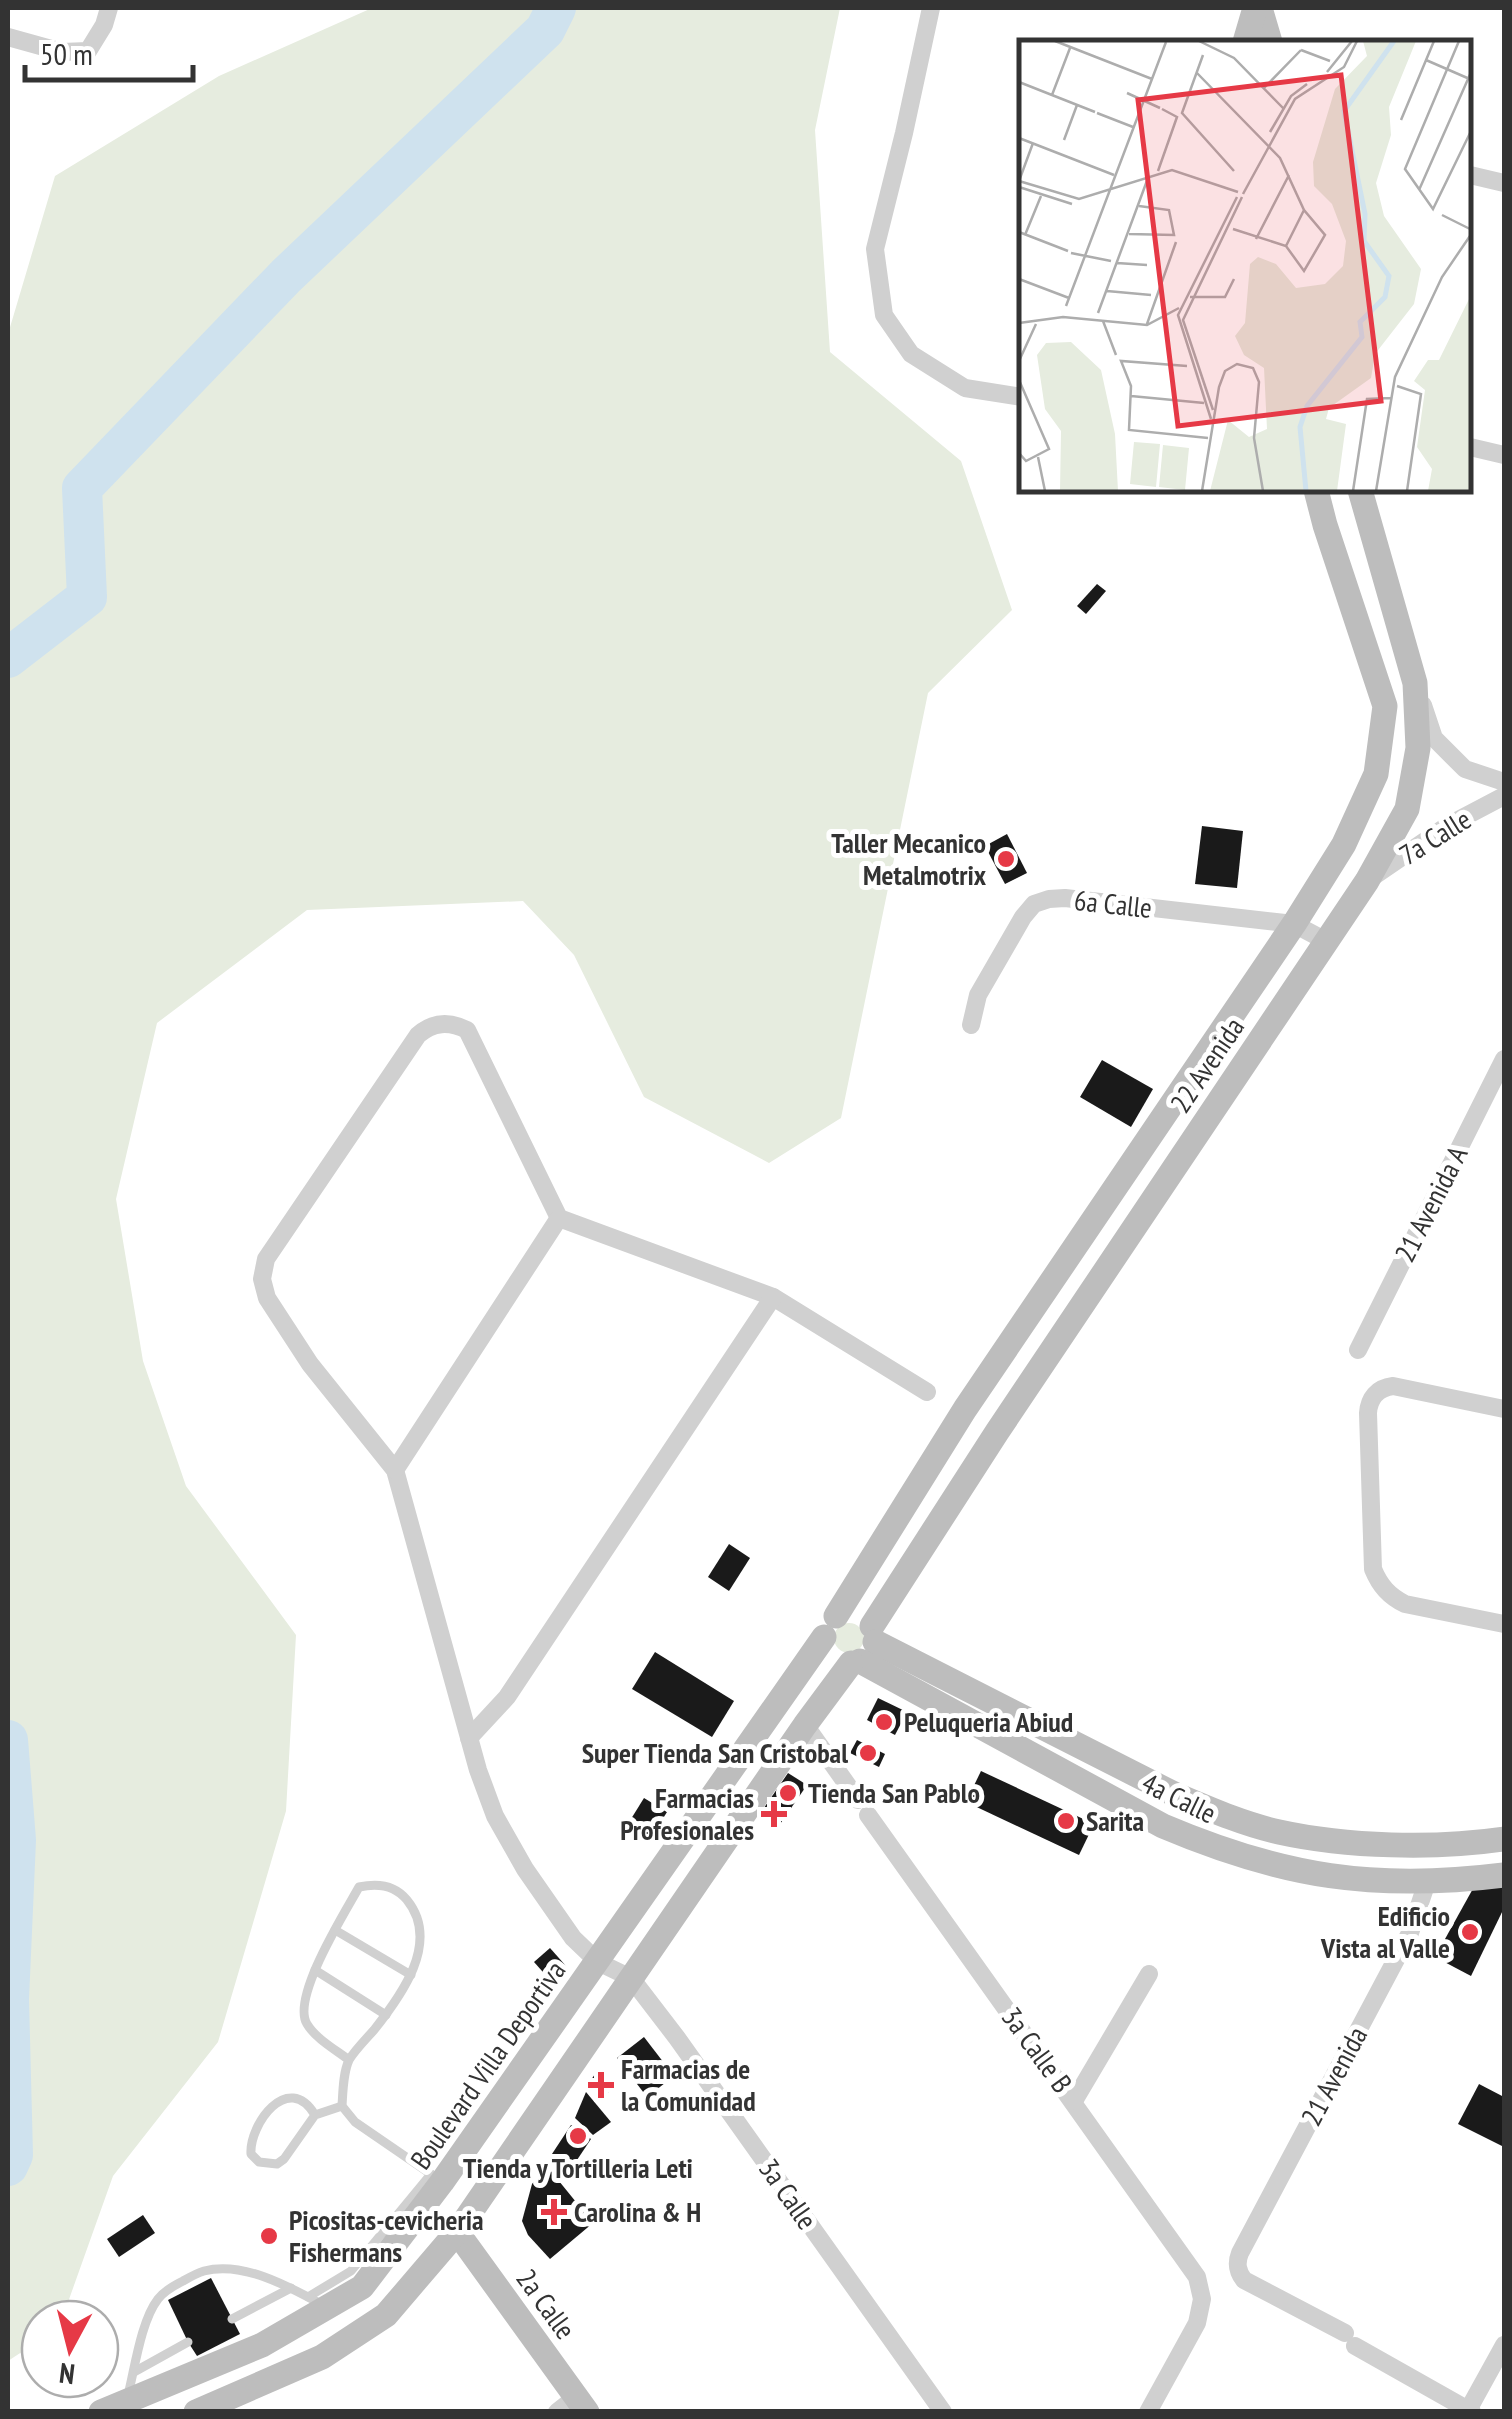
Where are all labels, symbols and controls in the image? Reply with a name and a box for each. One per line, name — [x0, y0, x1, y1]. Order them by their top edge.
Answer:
scale bar — [25, 20, 192, 82]
text: 50 m — [40, 34, 93, 73]
inset map — [1019, 40, 1472, 492]
street label: 7a Calle — [1392, 800, 1477, 873]
place label: Taller Mecanico Metalmotrix — [831, 824, 987, 893]
marker: Taller Mecanico Metalmotrix — [995, 848, 1017, 870]
street label: 6a Calle — [1072, 881, 1154, 926]
street label: 22 Avenida — [1161, 1010, 1252, 1119]
street label: 21 Avenida A — [1386, 1139, 1476, 1268]
place label: Peluqueria Abiud — [904, 1703, 1073, 1740]
marker: Peluqueria Abiud — [873, 1711, 895, 1733]
place label: Super Tienda San Cristobal — [582, 1734, 848, 1771]
marker: Super Tienda San Cristobal — [857, 1742, 879, 1764]
street label: 4a Calle — [1136, 1764, 1222, 1831]
place label: Tienda San Pablo — [808, 1774, 980, 1811]
place label: Farmacias Profesionales — [620, 1779, 754, 1848]
marker: Tienda San Pablo — [777, 1782, 799, 1804]
place label: Sarita — [1086, 1802, 1144, 1839]
marker: Farmacias Profesionales — [763, 1803, 785, 1825]
marker: Sarita — [1055, 1810, 1077, 1832]
place label: Edificio Vista al Valle — [1320, 1897, 1450, 1966]
marker: Edificio Vista al Valle — [1459, 1921, 1481, 1943]
street label: Boulevard Villa Deportiva — [402, 1953, 573, 2176]
street label: 3a Calle B — [994, 2000, 1081, 2100]
street label: 21 Avenida — [1292, 2020, 1375, 2132]
place label: Farmacias de la Comunidad — [621, 2050, 756, 2119]
marker: Farmacias de la Comunidad — [590, 2074, 612, 2096]
marker: Tienda y Tortilleria Leti — [567, 2125, 589, 2147]
place label: Tienda y Tortilleria Leti — [463, 2149, 693, 2186]
street label: 3a Calle — [751, 2151, 826, 2236]
place label: Carolina & H — [574, 2193, 701, 2230]
place label: Picositas-cevicheria Fishermans — [289, 2201, 484, 2270]
marker: Carolina & H — [543, 2201, 565, 2223]
marker: Picositas-cevicheria Fishermans — [258, 2225, 280, 2247]
street label: 2a Calle — [509, 2261, 584, 2346]
north arrow — [20, 2299, 120, 2399]
text: N — [57, 2355, 77, 2394]

